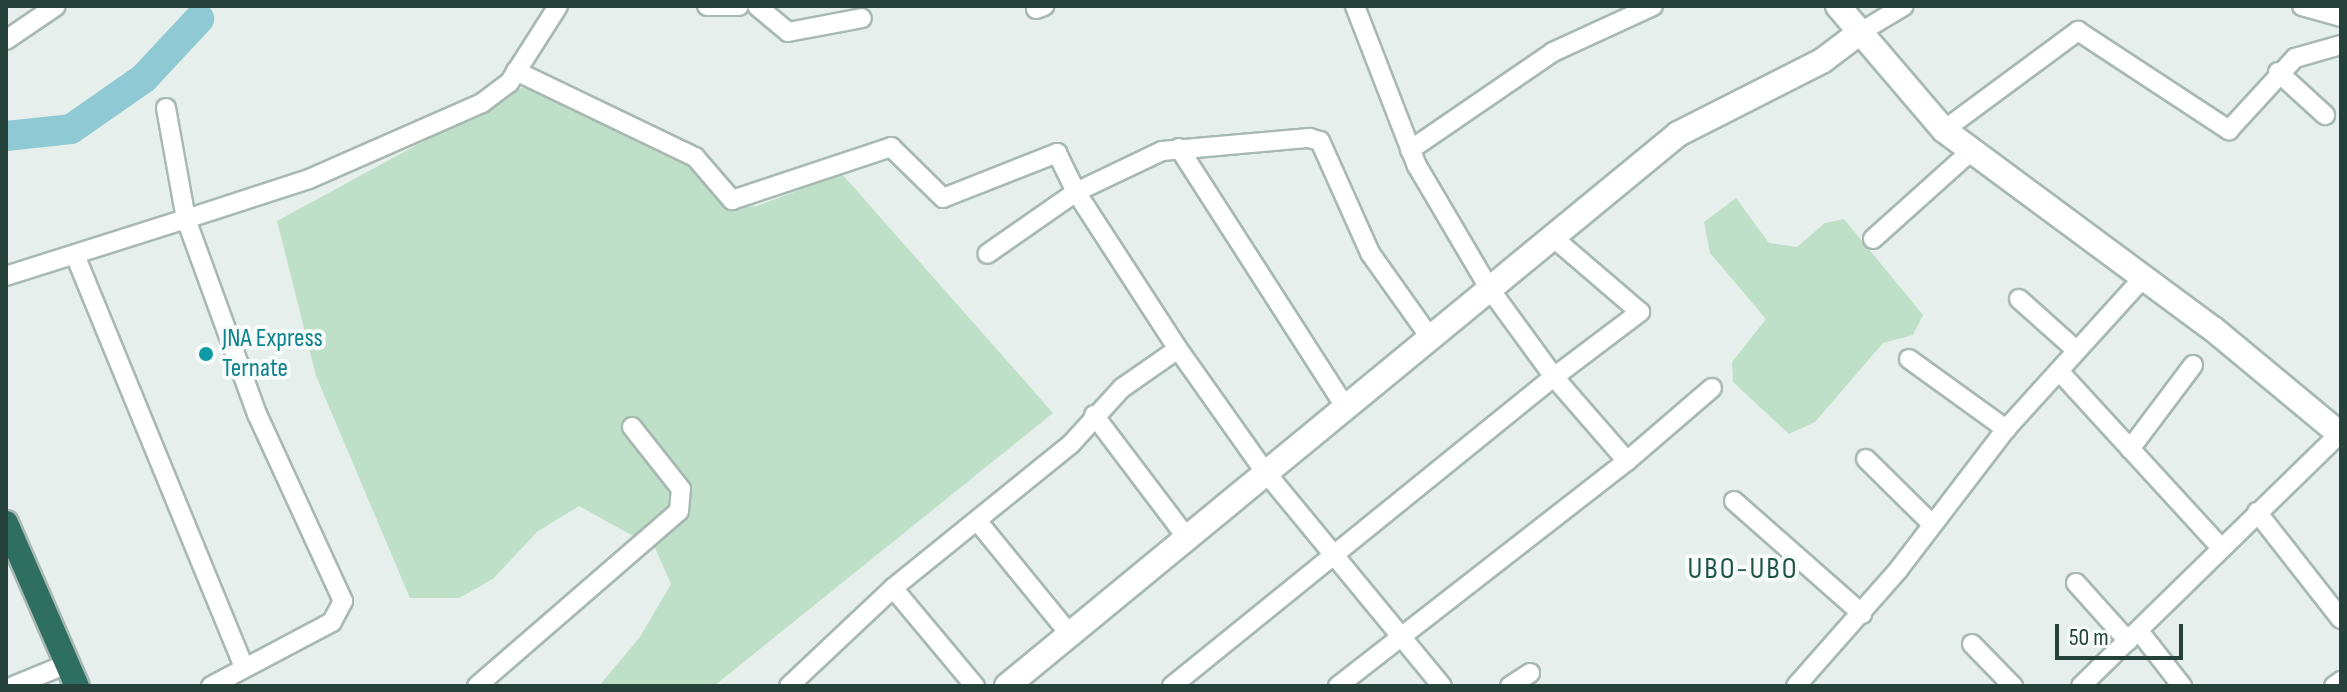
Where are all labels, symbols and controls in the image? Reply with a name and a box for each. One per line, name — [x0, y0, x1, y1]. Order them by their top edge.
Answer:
place label: JNA Express Ternate — [222, 323, 323, 384]
marker: JNA Express Ternate — [197, 345, 215, 363]
district label: UBO-UBO — [1687, 551, 1799, 587]
scale bar — [2059, 608, 2187, 658]
text: 50 m — [2069, 623, 2109, 652]

